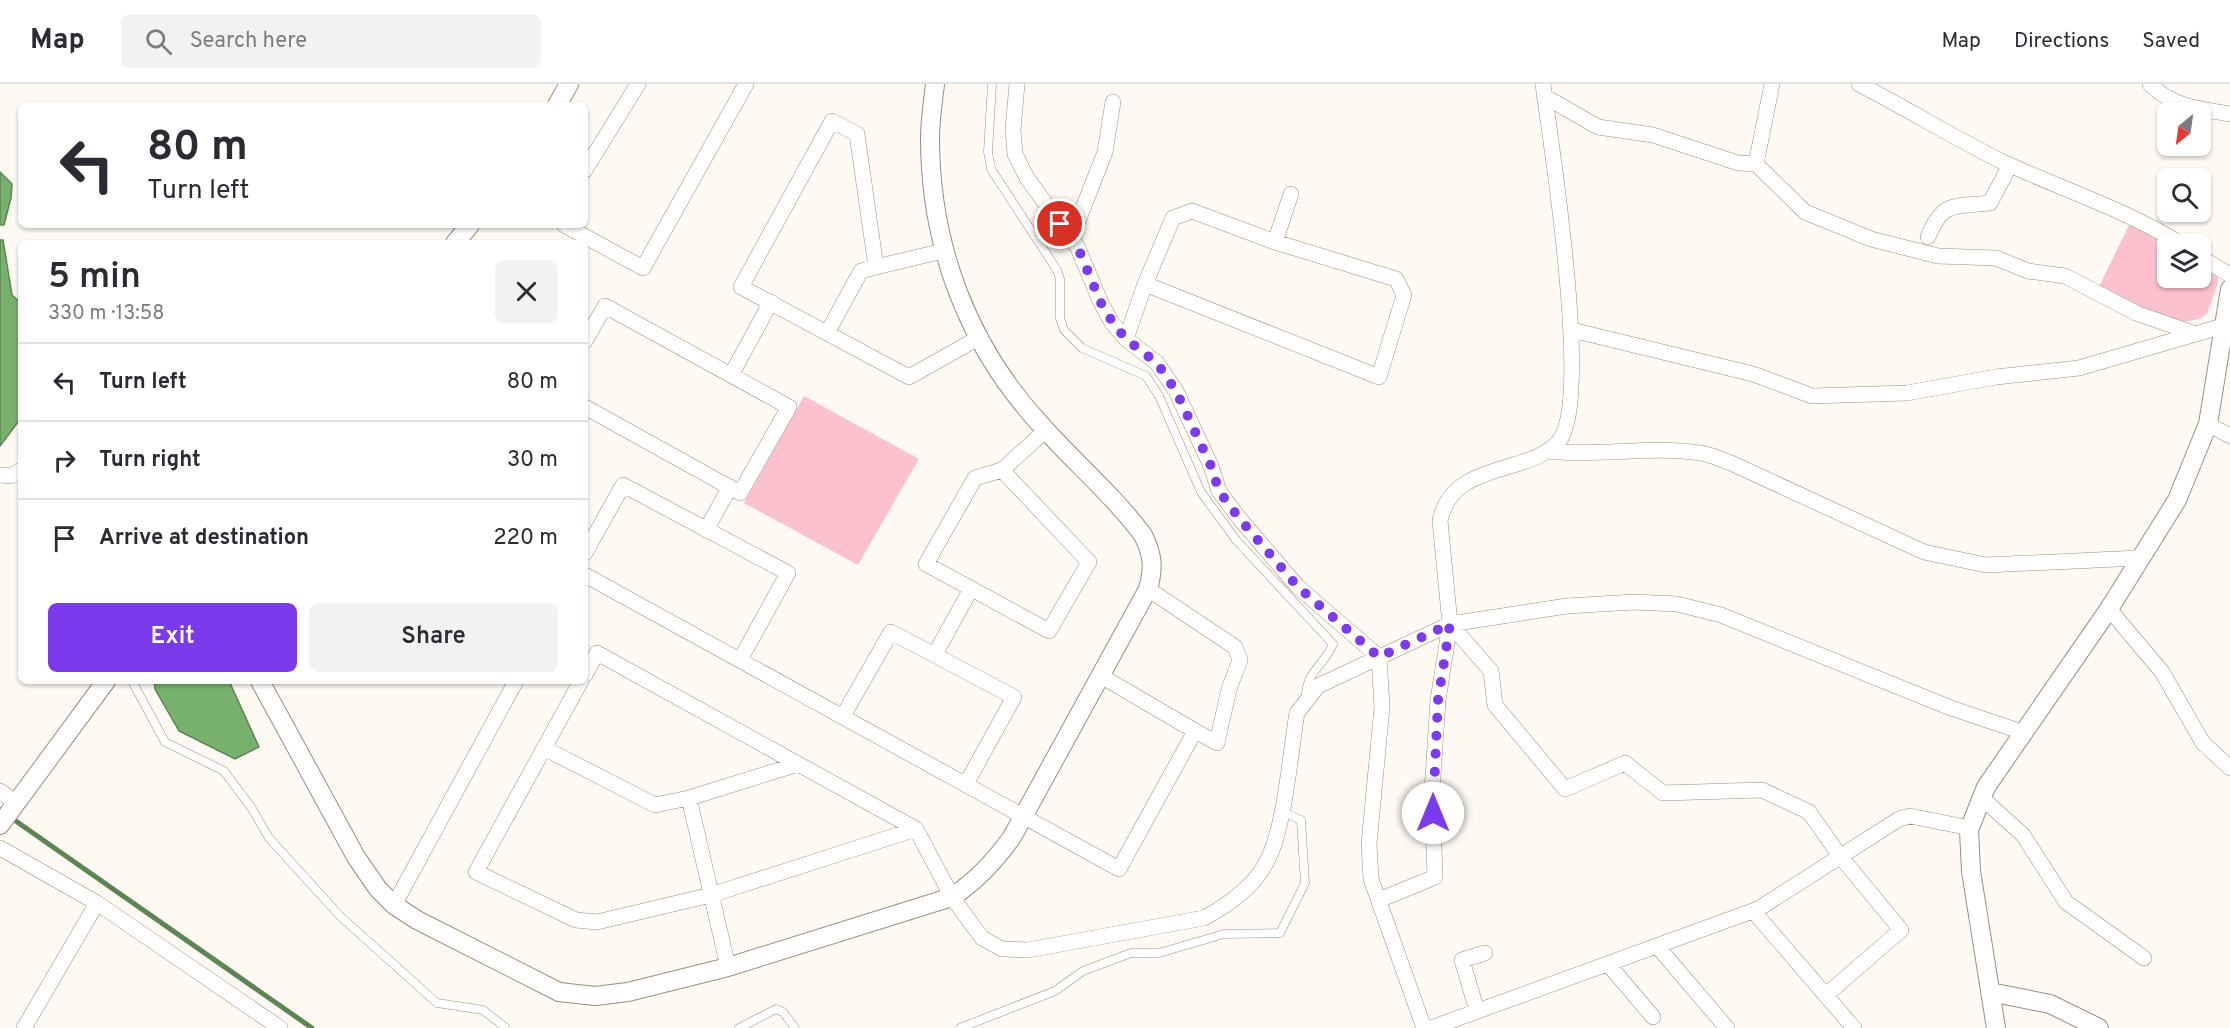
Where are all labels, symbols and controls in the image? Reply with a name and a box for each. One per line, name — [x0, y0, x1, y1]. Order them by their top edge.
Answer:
search box — [121, 14, 541, 68]
text: Map — [30, 23, 85, 59]
icon: search — [142, 25, 175, 58]
text: Search here — [190, 28, 307, 55]
text: Map — [1941, 28, 1981, 55]
text: Directions — [2014, 28, 2109, 55]
text: Saved — [2142, 28, 2200, 55]
north arrow — [2157, 102, 2211, 156]
map controls — [2157, 102, 2211, 288]
text: 80 m — [147, 122, 248, 175]
icon: left — [48, 126, 126, 204]
button: search — [2157, 168, 2211, 222]
text: Turn left — [147, 174, 249, 208]
pin — [1034, 198, 1085, 249]
icon: arrive — [1043, 207, 1076, 240]
button: layers — [2157, 234, 2211, 288]
text: 5 min — [48, 255, 141, 301]
button: close — [495, 260, 558, 323]
text: 330 m · 13:58 — [48, 301, 164, 327]
icon: left — [48, 366, 81, 399]
text: Turn left — [99, 369, 187, 396]
text: 80 m — [507, 369, 558, 396]
icon: right — [48, 444, 81, 477]
text: Turn right — [99, 447, 201, 474]
text: 30 m — [507, 447, 558, 474]
icon: arrive — [48, 522, 81, 555]
text: Arrive at destination — [99, 525, 309, 552]
text: 220 m — [493, 525, 558, 552]
button: Exit — [48, 603, 297, 672]
button: Share — [309, 603, 558, 672]
position arrow — [1401, 781, 1465, 845]

